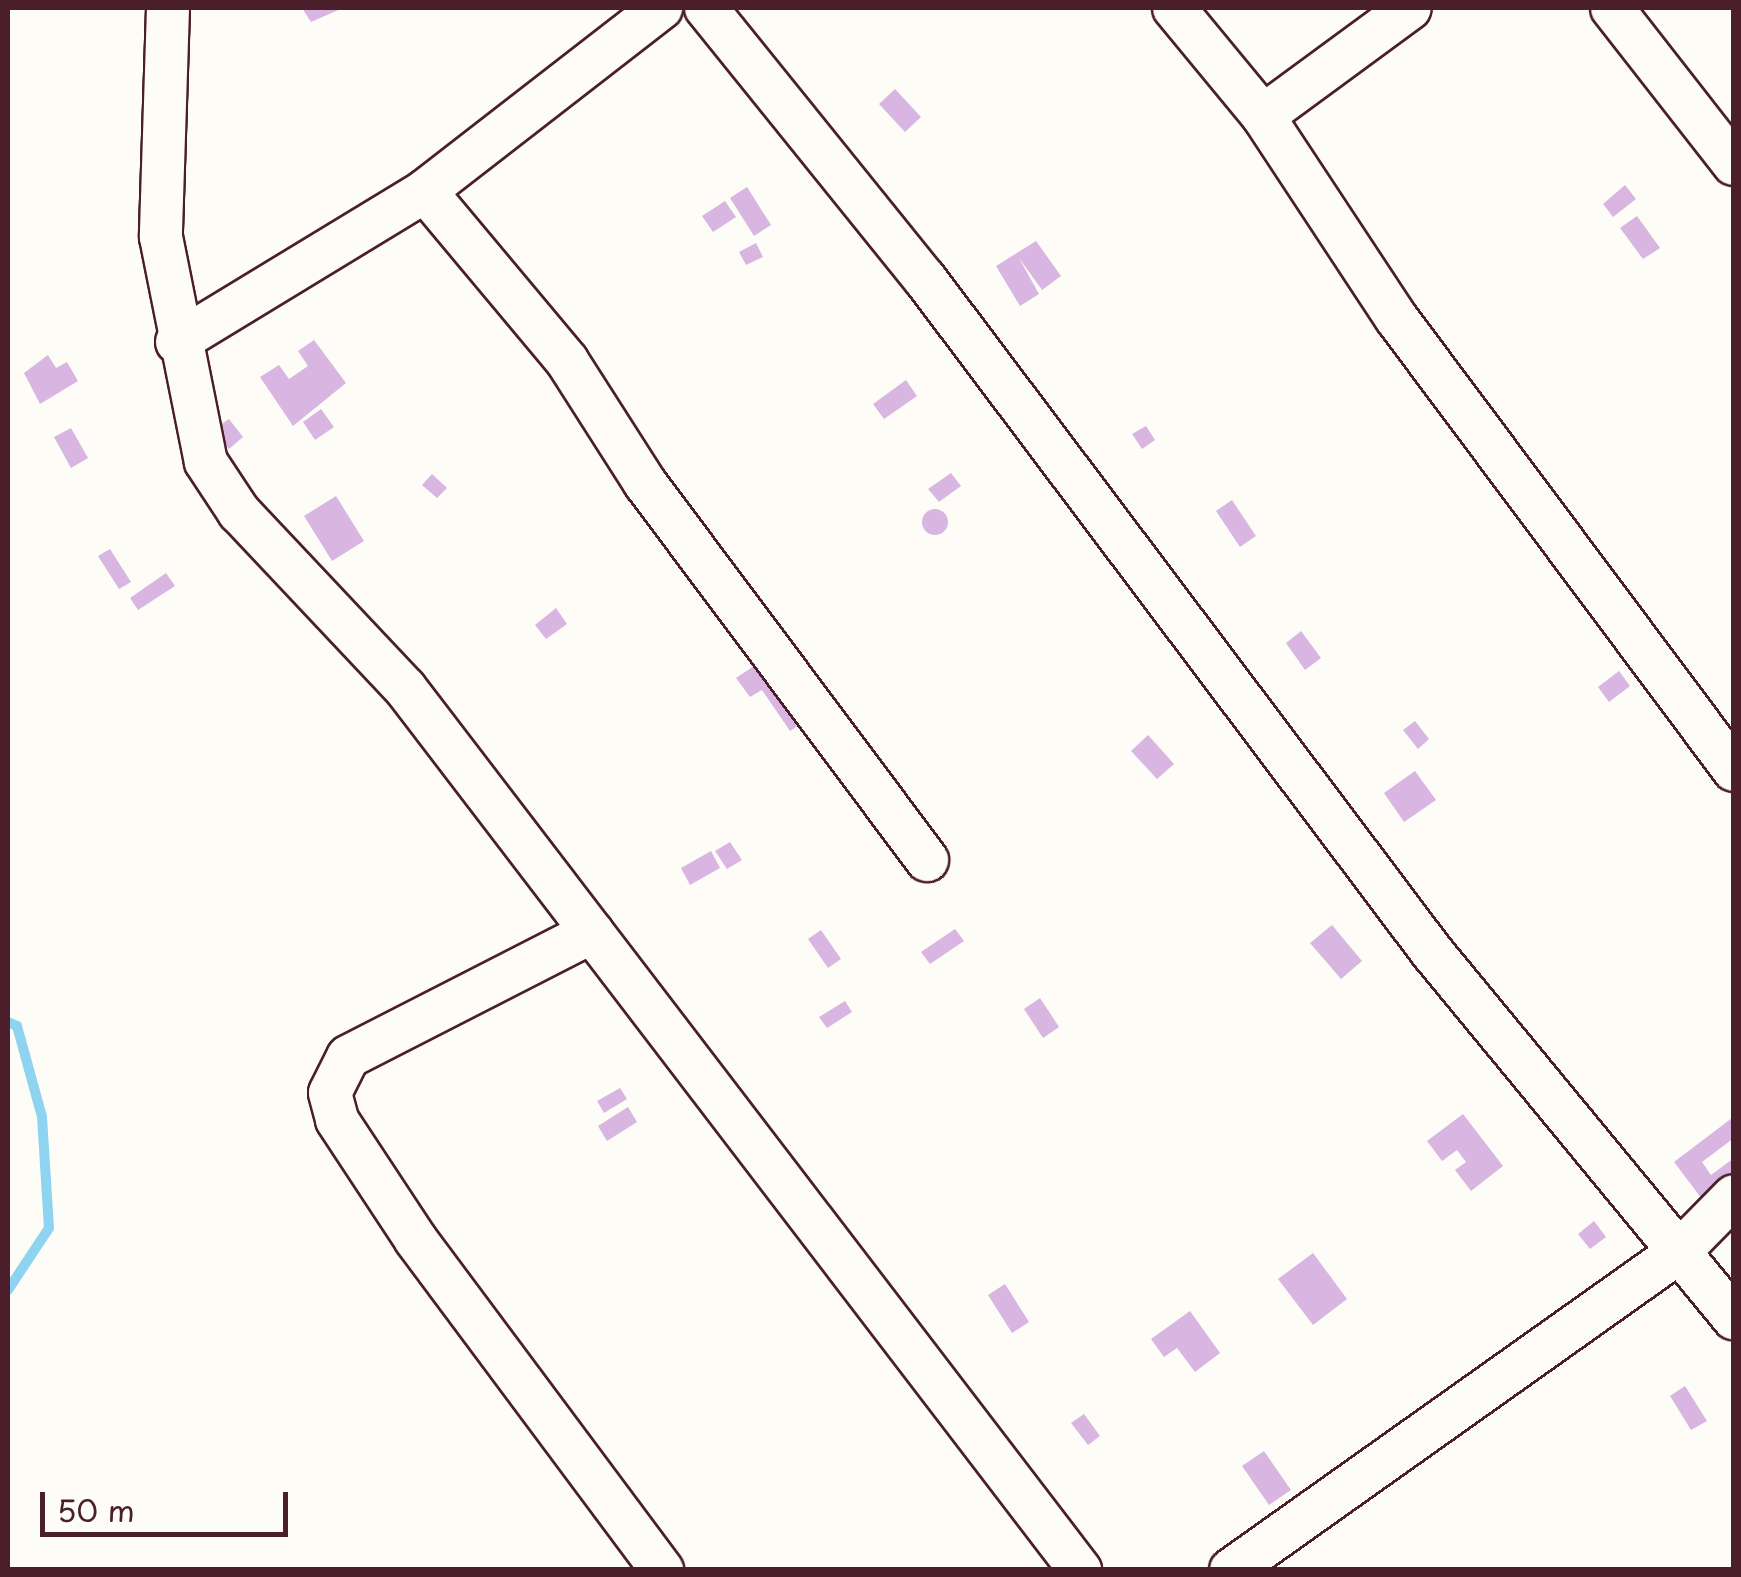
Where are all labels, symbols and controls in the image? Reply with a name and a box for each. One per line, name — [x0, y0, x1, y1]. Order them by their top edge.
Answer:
scale bar — [45, 1472, 292, 1534]
text: 50 m — [57, 1487, 135, 1532]

